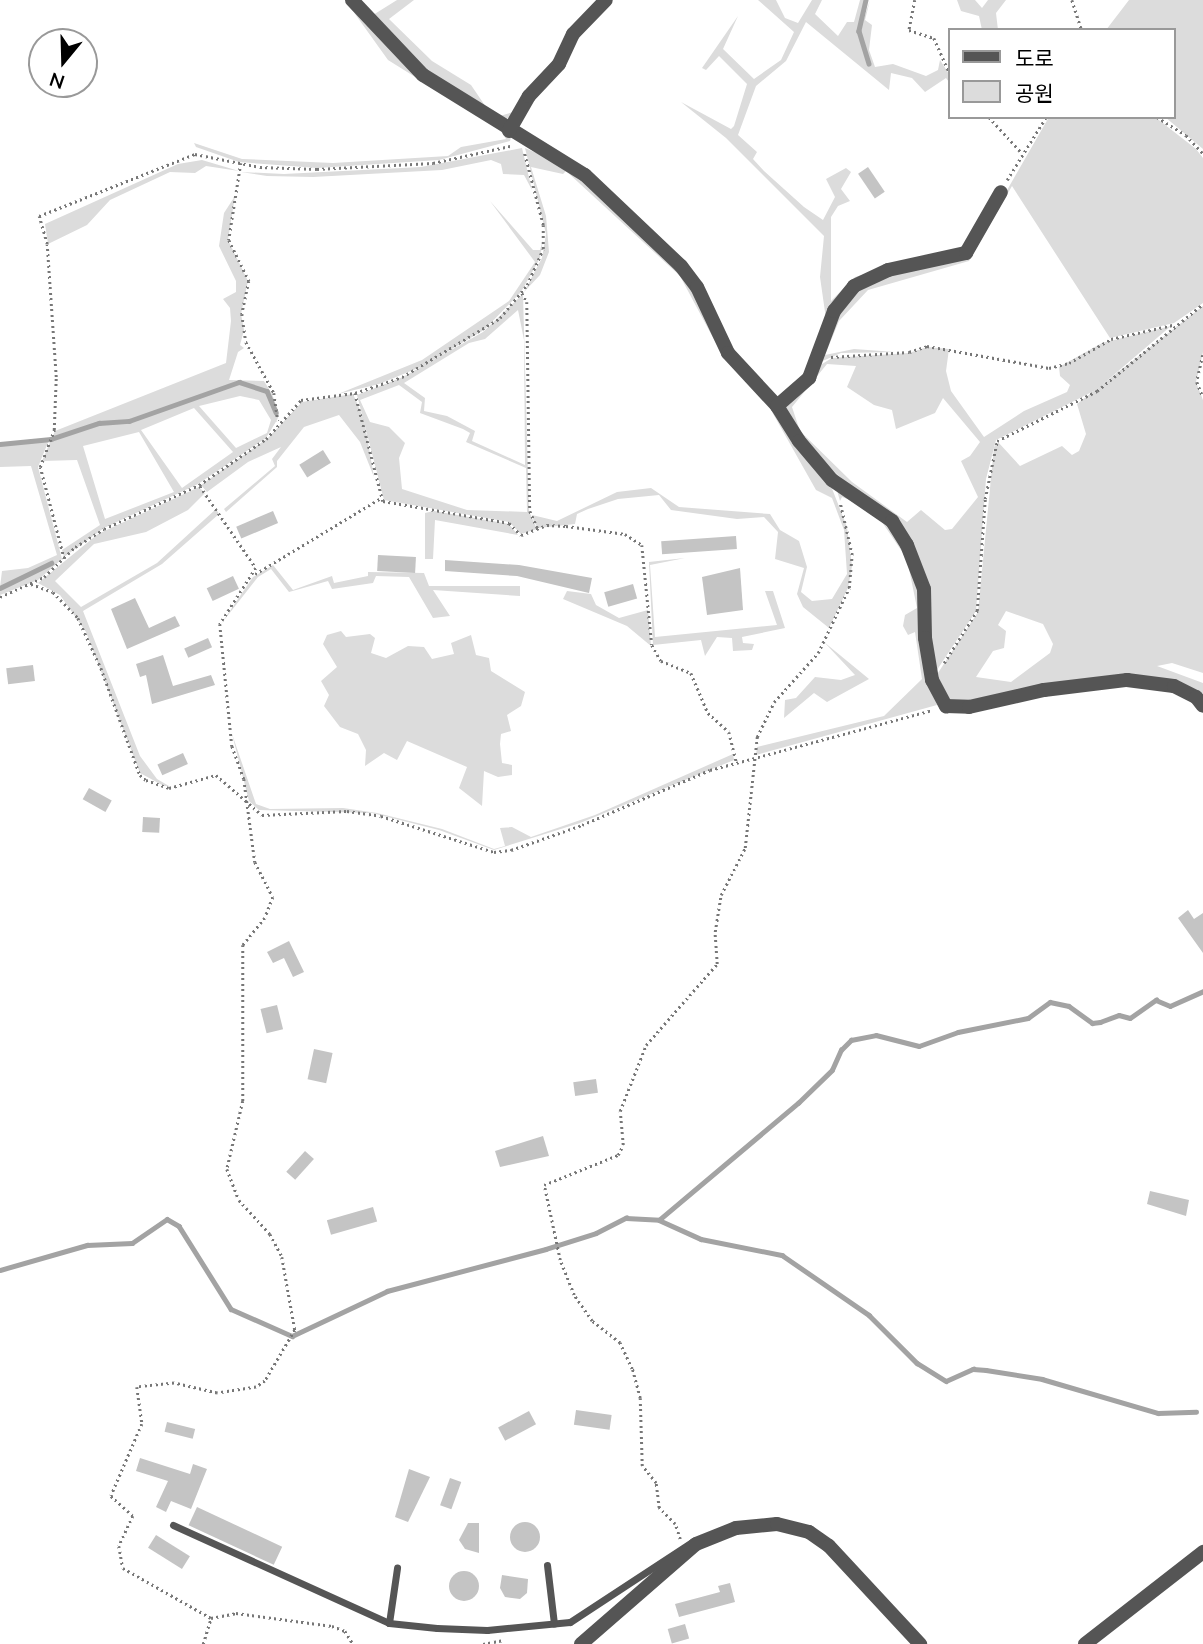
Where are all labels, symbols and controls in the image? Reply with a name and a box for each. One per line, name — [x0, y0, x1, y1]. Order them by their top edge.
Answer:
north arrow — [28, 28, 98, 98]
legend — [948, 28, 1175, 119]
text: 도로 — [1015, 45, 1054, 71]
text: N — [46, 67, 68, 95]
text: 공원 — [1015, 80, 1054, 106]

